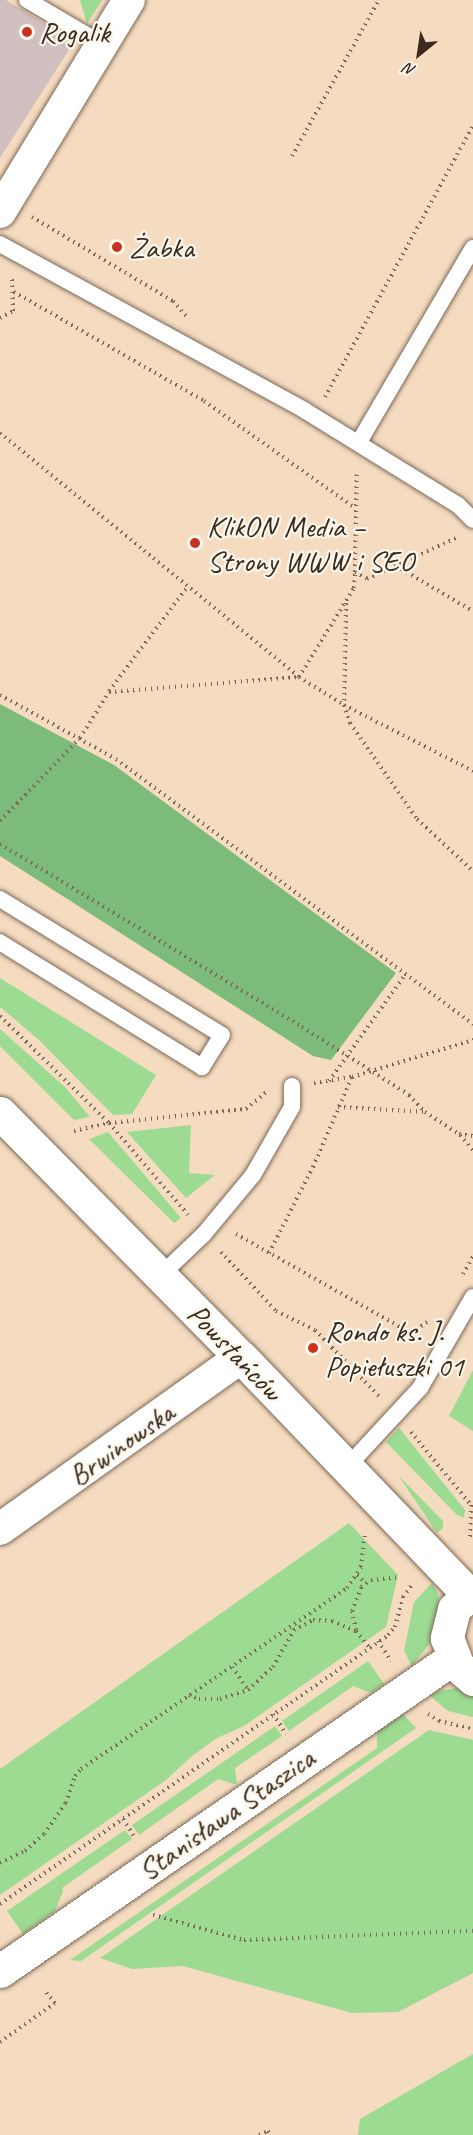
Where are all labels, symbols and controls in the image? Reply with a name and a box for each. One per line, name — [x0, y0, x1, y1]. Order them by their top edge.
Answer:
place label: Rogalik — [39, 14, 110, 50]
north arrow — [389, 24, 449, 84]
marker: Rogalik — [20, 25, 34, 39]
text: N — [401, 58, 419, 81]
place label: Żabka — [129, 229, 194, 265]
marker: Żabka — [110, 240, 124, 254]
place label: KlikON Media – Strony WWW i SEO — [207, 508, 414, 578]
marker: KlikON Media – Strony WWW i SEO — [188, 536, 202, 550]
street label: Powstańców — [180, 1296, 290, 1408]
place label: Rondo ks. J. Popiełuszki 01 — [325, 1313, 464, 1384]
marker: Rondo ks. J. Popiełuszki 01 — [306, 1341, 320, 1355]
street label: Brwinowska — [61, 1395, 181, 1493]
street label: Stanisława Staszica — [130, 1739, 322, 1889]

